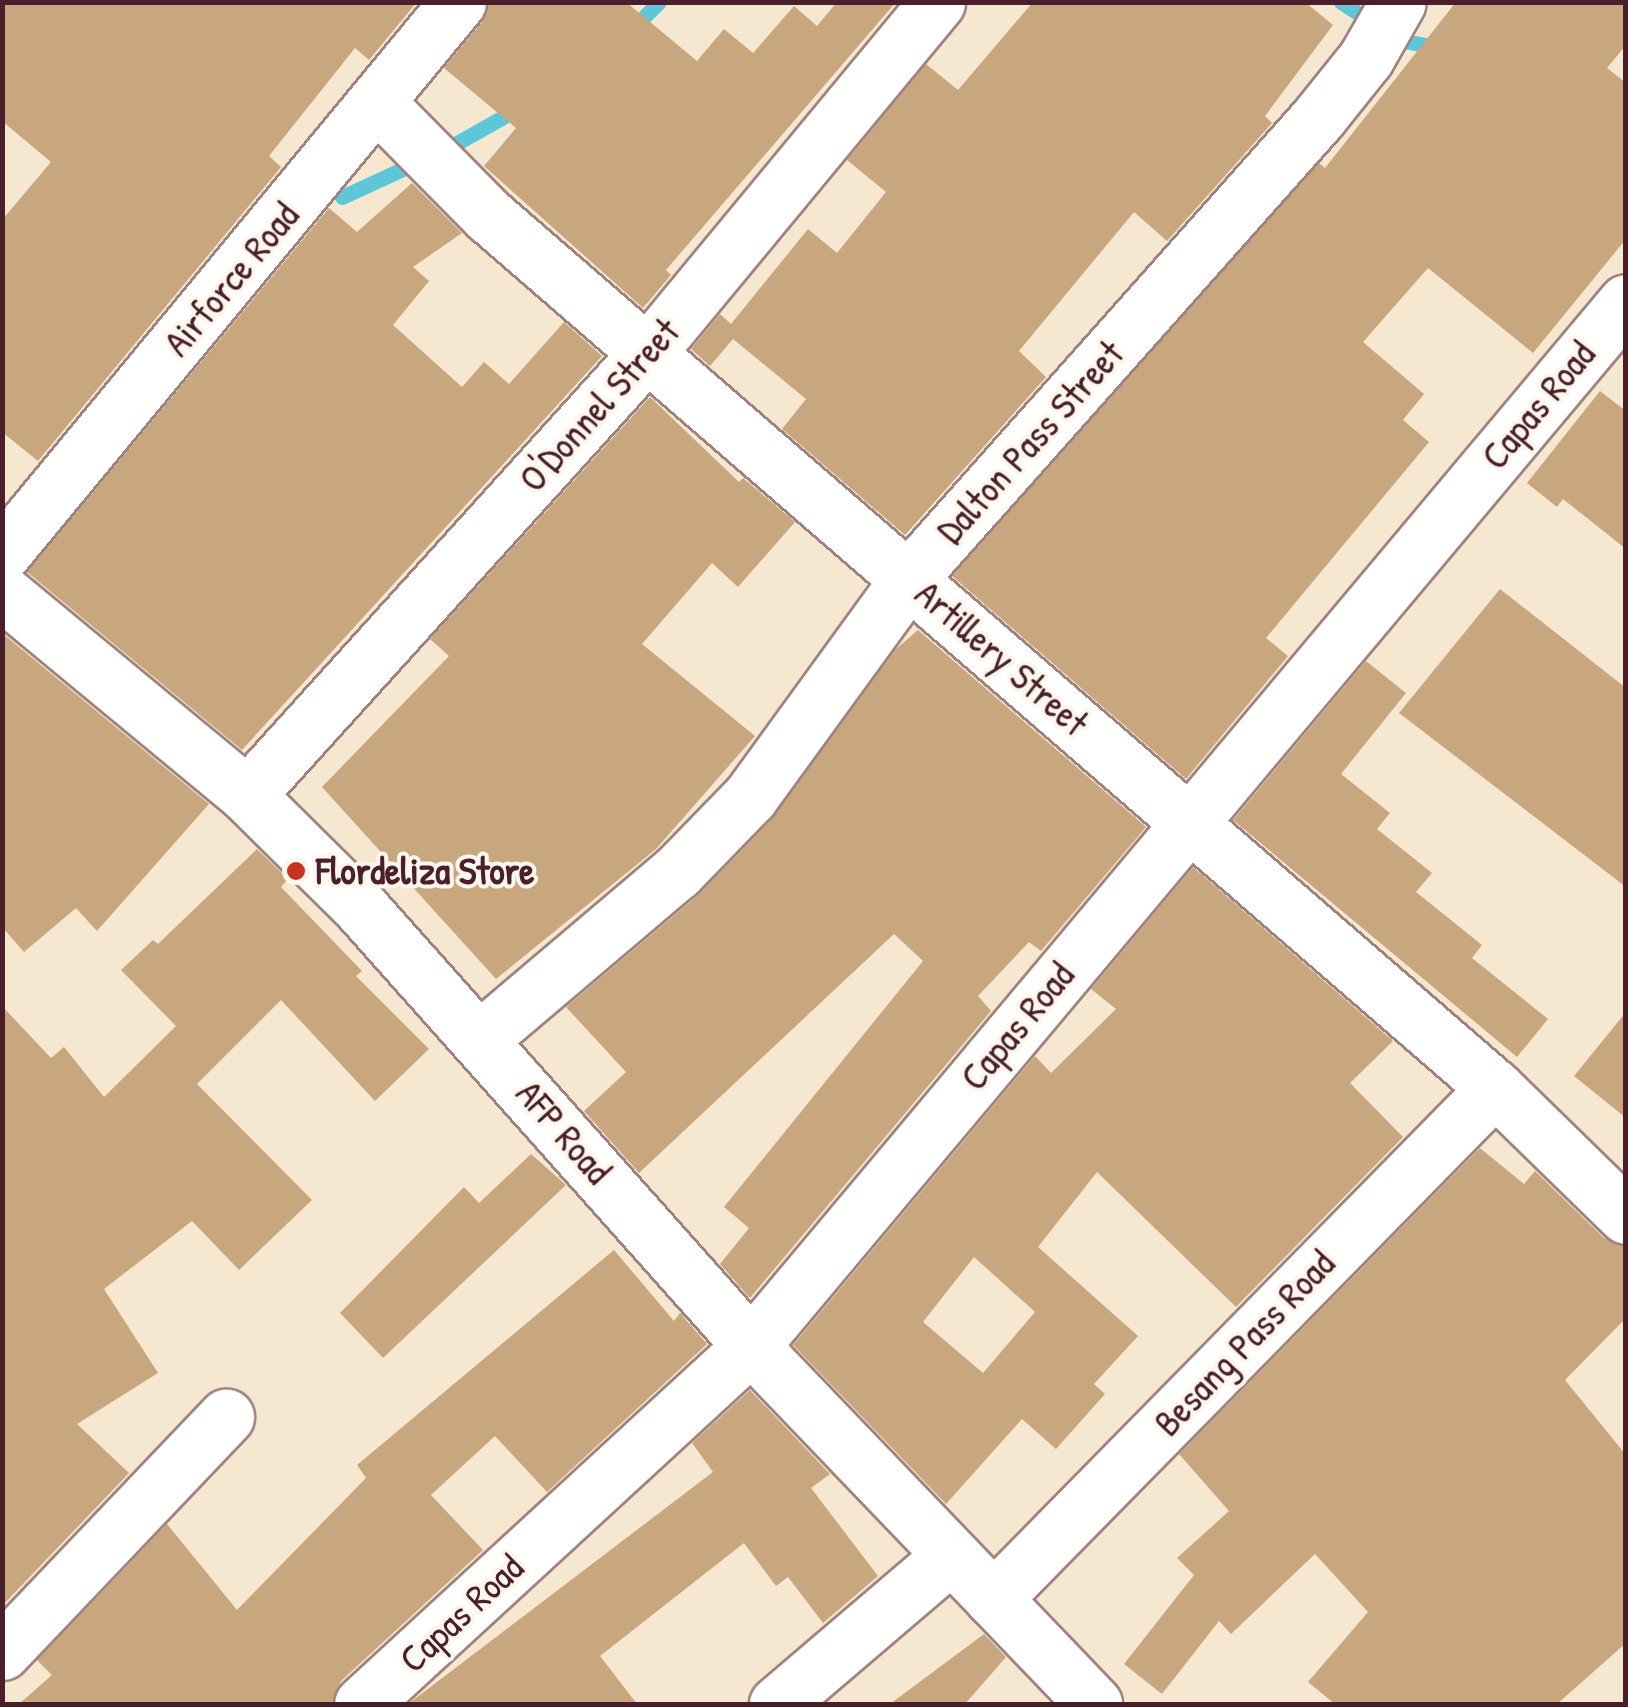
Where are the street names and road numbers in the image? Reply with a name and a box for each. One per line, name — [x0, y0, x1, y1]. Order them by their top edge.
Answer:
street label: Airforce Road — [154, 193, 308, 365]
street label: O'Donnel Street — [509, 309, 689, 501]
street label: Dalton Pass Street — [927, 331, 1133, 553]
street label: Capas Road — [1472, 332, 1604, 478]
street label: Artillery Street — [906, 571, 1098, 745]
street label: Capas Road — [951, 953, 1083, 1099]
street label: AFP Road — [507, 1071, 621, 1193]
street label: Besang Pass Road — [1144, 1241, 1344, 1445]
street label: Capas Road — [390, 1544, 532, 1682]

